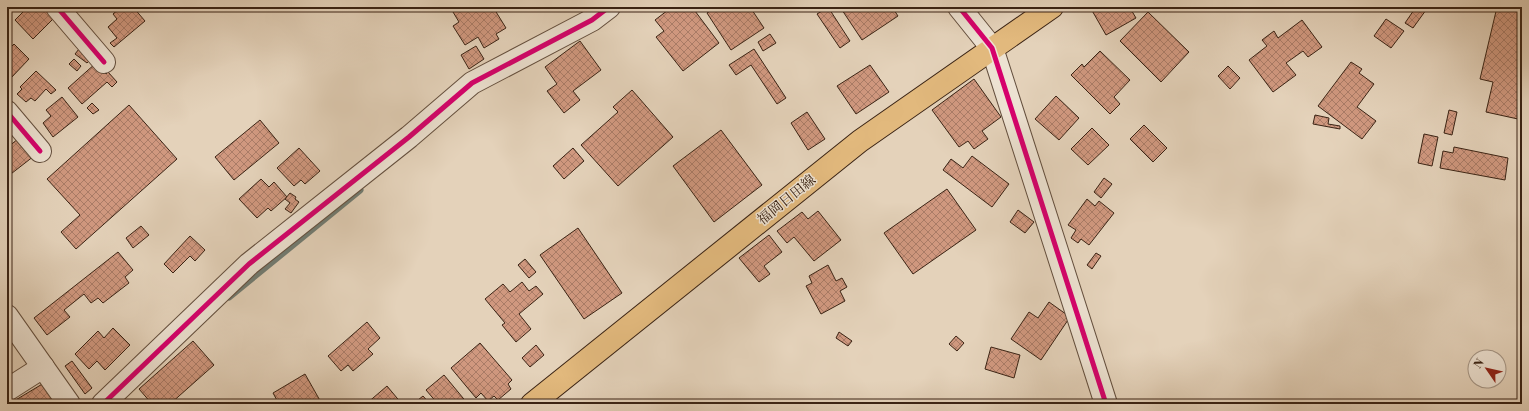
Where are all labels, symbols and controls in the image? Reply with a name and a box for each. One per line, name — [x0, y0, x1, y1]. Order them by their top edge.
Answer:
street label: 福岡日田線 — [754, 171, 820, 229]
north arrow — [1467, 349, 1507, 389]
text: N — [1471, 356, 1488, 371]

